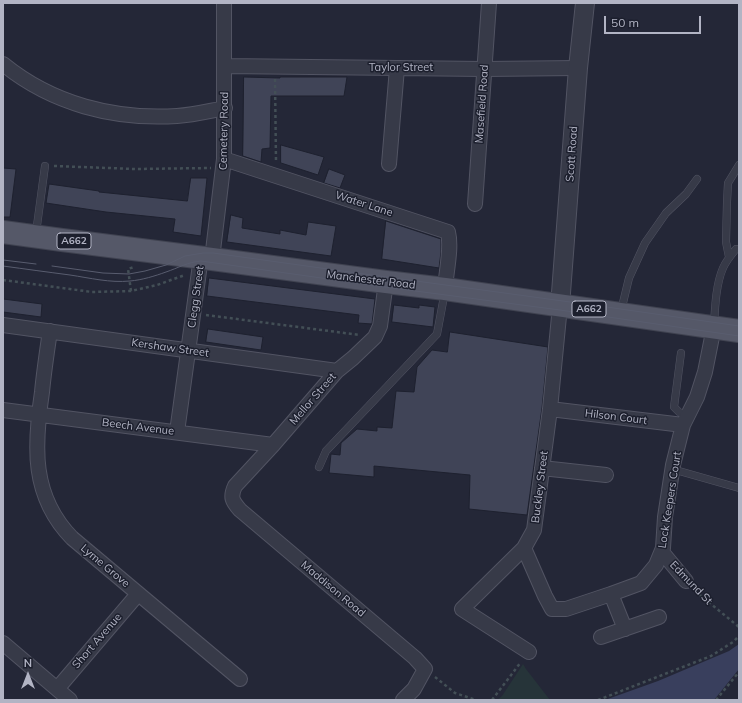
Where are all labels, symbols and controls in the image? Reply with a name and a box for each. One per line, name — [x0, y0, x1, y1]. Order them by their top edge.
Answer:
scale bar — [606, 8, 703, 34]
text: 50 m — [611, 15, 639, 30]
street label: Taylor Street — [369, 61, 433, 75]
street label: Masefield Road — [473, 64, 491, 144]
street label: Cemetery Road — [217, 92, 231, 170]
street label: Scott Road — [563, 126, 581, 182]
street label: Water Lane — [333, 188, 395, 220]
road number: A662 — [57, 233, 91, 249]
street label: Clegg Street — [185, 265, 207, 329]
street label: Manchester Road — [326, 268, 416, 292]
road number: A662 — [572, 301, 606, 317]
street label: Kershaw Street — [130, 336, 210, 360]
street label: Mellor Street — [287, 370, 339, 428]
street label: Hilson Court — [584, 407, 648, 427]
street label: Beech Avenue — [101, 416, 175, 438]
street label: Buckley Street — [529, 450, 551, 524]
street label: Lock Keepers Court — [656, 451, 684, 549]
street label: Lyme Grove — [78, 542, 132, 590]
street label: Maddison Road — [298, 558, 368, 620]
street label: Edmund St — [667, 558, 715, 608]
street label: Short Avenue — [69, 611, 125, 671]
north arrow — [8, 655, 48, 695]
text: N — [24, 656, 32, 670]

